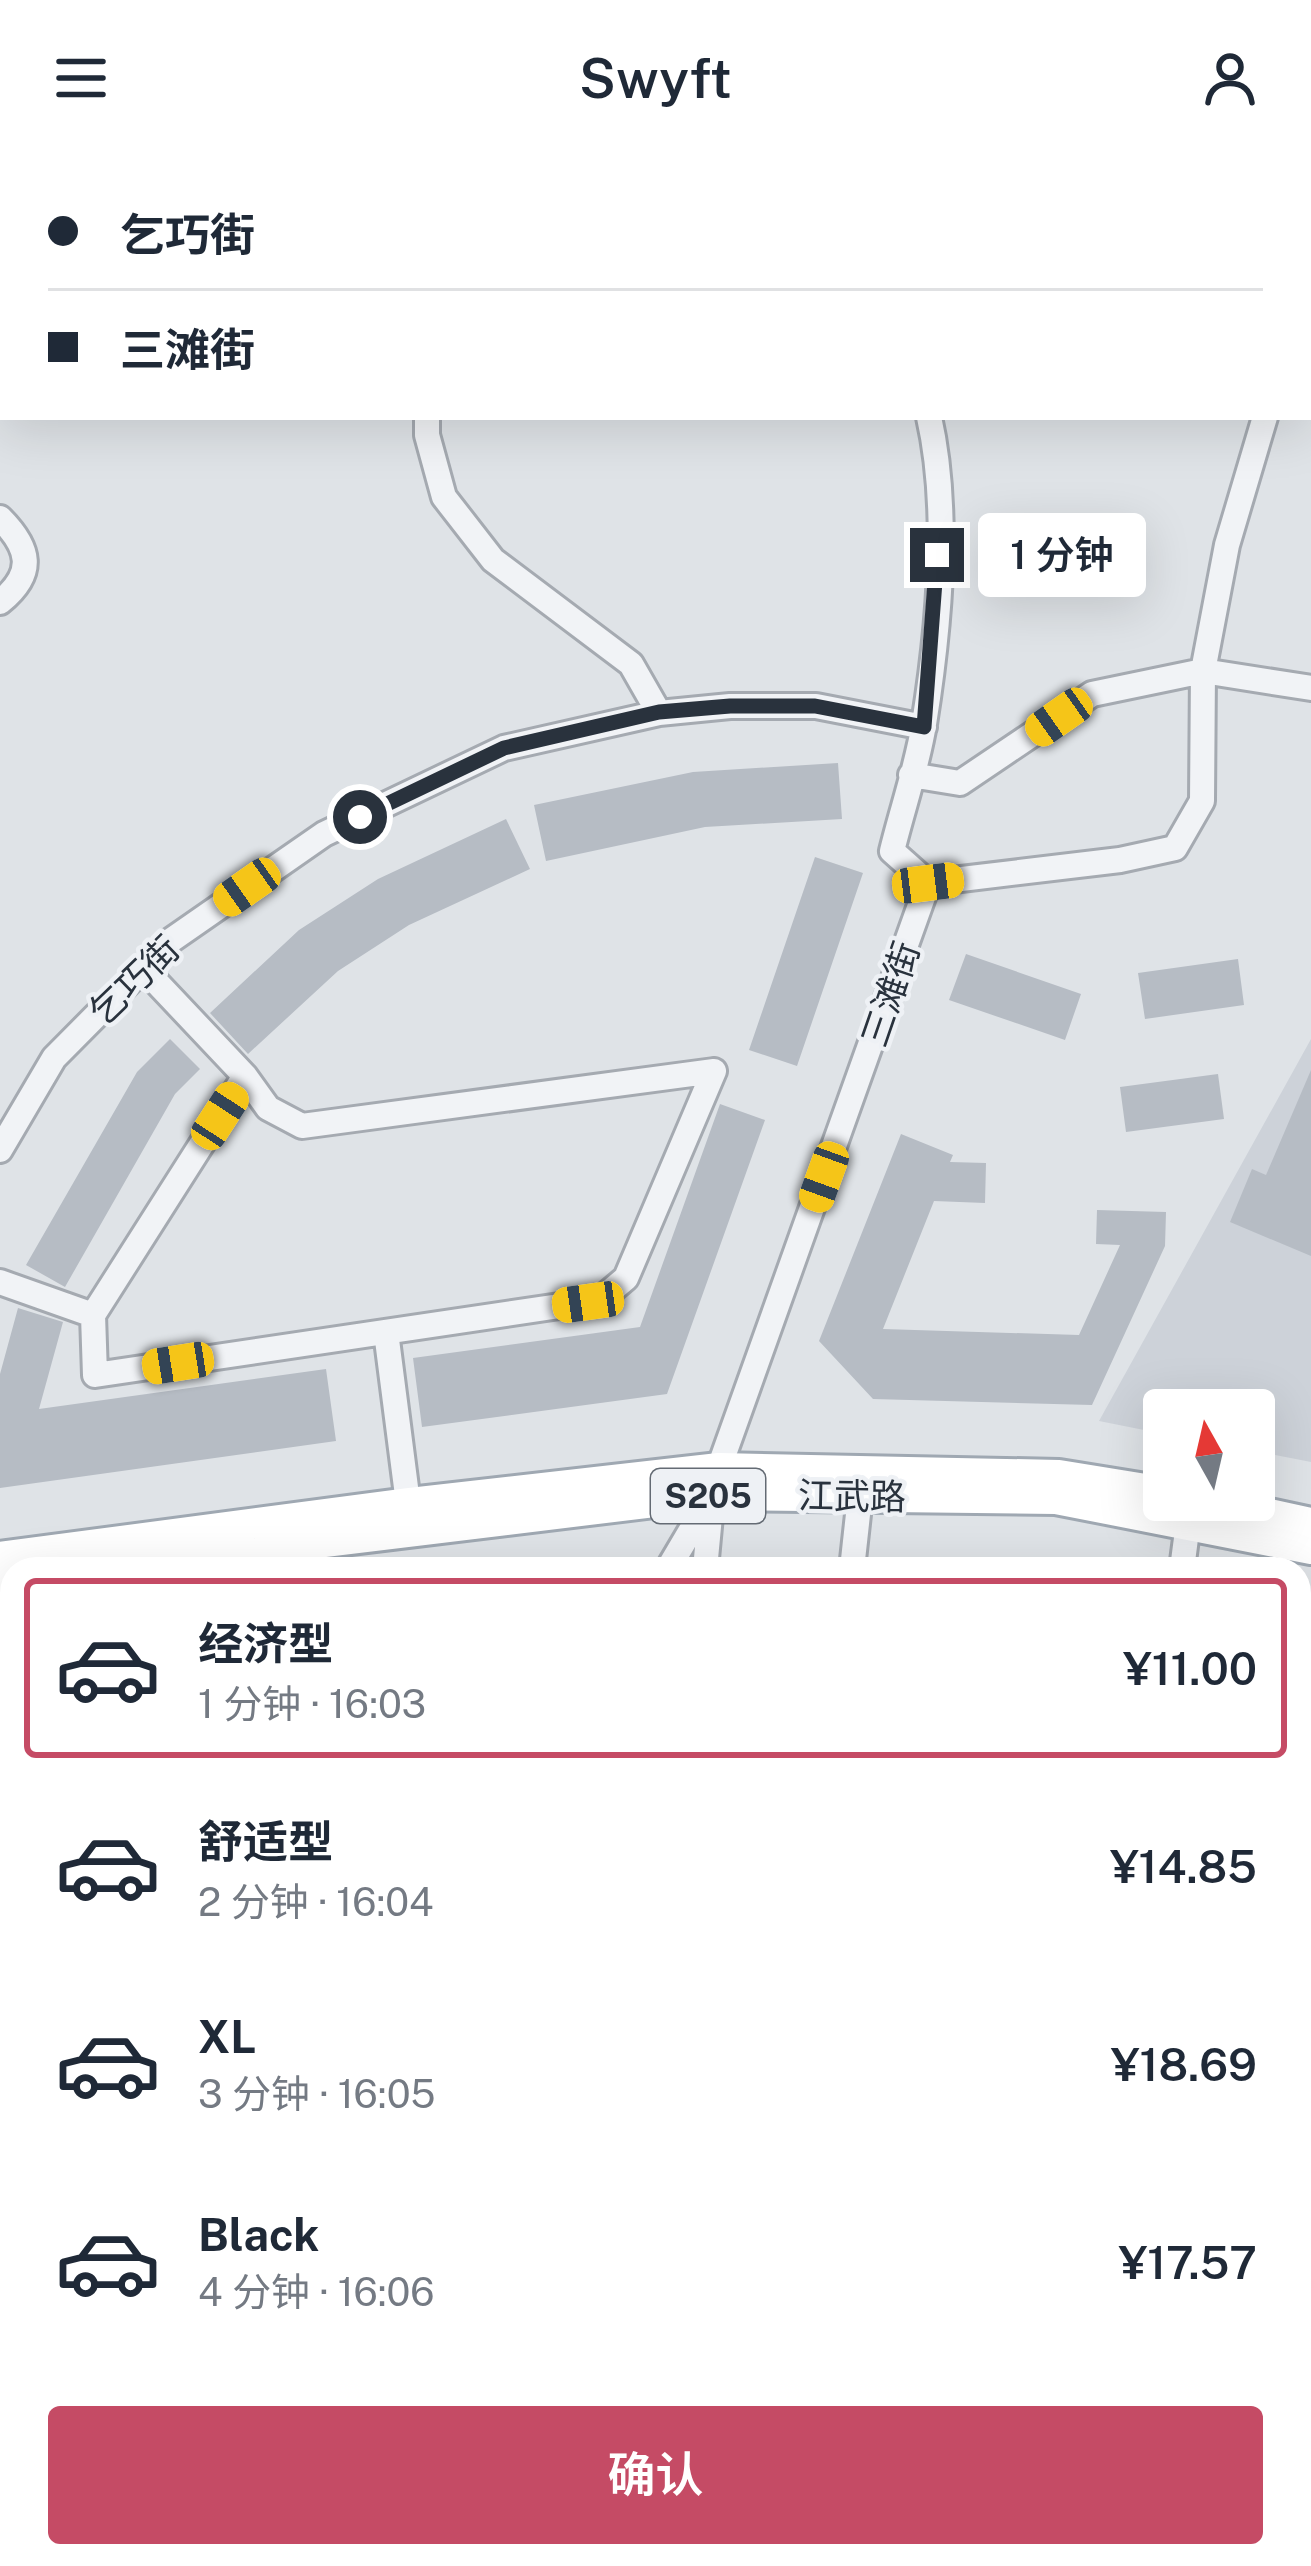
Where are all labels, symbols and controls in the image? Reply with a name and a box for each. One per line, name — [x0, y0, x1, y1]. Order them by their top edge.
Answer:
icon: menu — [48, 45, 114, 111]
icon: person — [1197, 45, 1263, 111]
text: Swyft — [579, 47, 732, 110]
text: 乞巧街 — [120, 208, 255, 261]
text: 三滩街 — [120, 323, 255, 376]
callout: 1 分钟 — [979, 513, 1147, 597]
route end — [910, 528, 964, 582]
text: 1 分钟 — [1010, 532, 1114, 578]
car — [1019, 682, 1099, 752]
route start — [333, 790, 387, 844]
car — [207, 852, 287, 922]
car — [890, 861, 966, 905]
street label: 乞巧街 — [81, 927, 187, 1033]
street label: 三滩街 — [853, 936, 927, 1052]
car — [185, 1076, 255, 1156]
car — [795, 1137, 853, 1217]
car — [550, 1279, 626, 1325]
car — [140, 1340, 216, 1386]
north arrow — [1143, 1389, 1275, 1521]
map controls — [1143, 1389, 1275, 1521]
road number: S205 — [651, 1469, 765, 1523]
street label: 江武路 — [798, 1474, 906, 1518]
icon: car — [54, 1614, 162, 1722]
text: 经济型 — [198, 1617, 333, 1670]
text: ¥11.00 — [1123, 1642, 1257, 1695]
text: 1 分钟 · 16:03 — [198, 1681, 426, 1727]
icon: car — [54, 1812, 162, 1920]
text: 舒适型 — [198, 1815, 333, 1868]
text: ¥14.85 — [1110, 1840, 1257, 1893]
text: 2 分钟 · 16:04 — [198, 1879, 434, 1925]
icon: car — [54, 2010, 162, 2118]
text: XL — [198, 2010, 256, 2063]
text: ¥18.69 — [1111, 2038, 1257, 2091]
text: 3 分钟 · 16:05 — [198, 2071, 436, 2117]
icon: car — [54, 2208, 162, 2316]
text: Black — [198, 2208, 319, 2261]
text: ¥17.57 — [1119, 2236, 1257, 2289]
text: 4 分钟 · 16:06 — [198, 2269, 434, 2315]
button: 确认 — [48, 2406, 1263, 2544]

